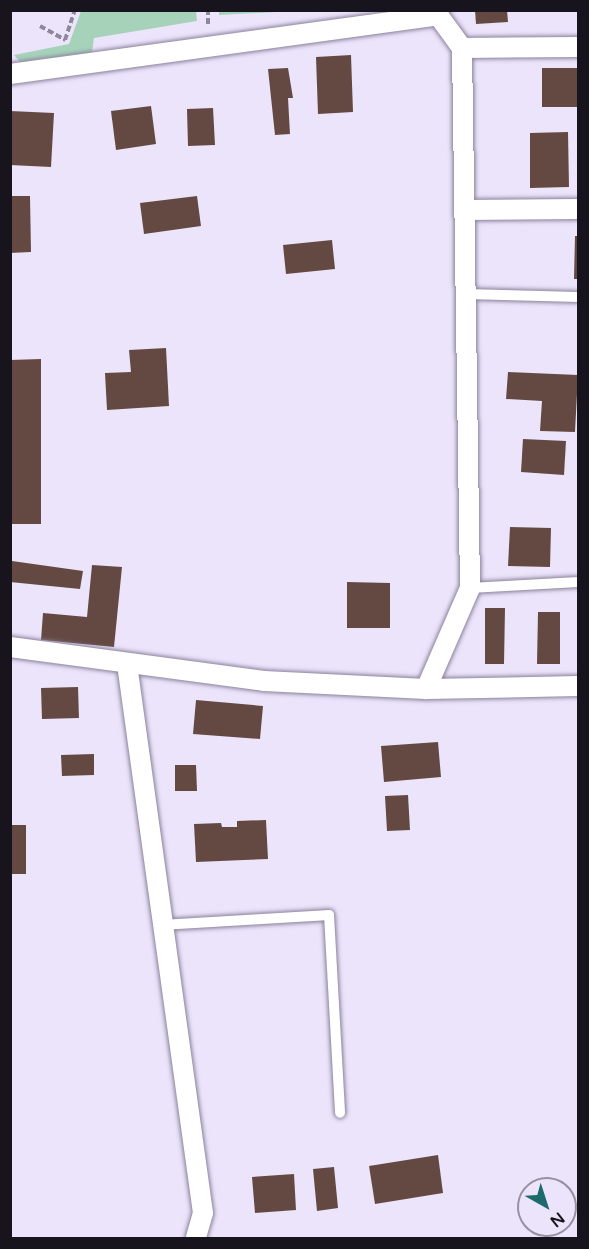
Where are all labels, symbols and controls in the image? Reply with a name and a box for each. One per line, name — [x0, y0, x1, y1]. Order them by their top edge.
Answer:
north arrow — [517, 1177, 577, 1237]
text: N — [546, 1208, 568, 1231]

